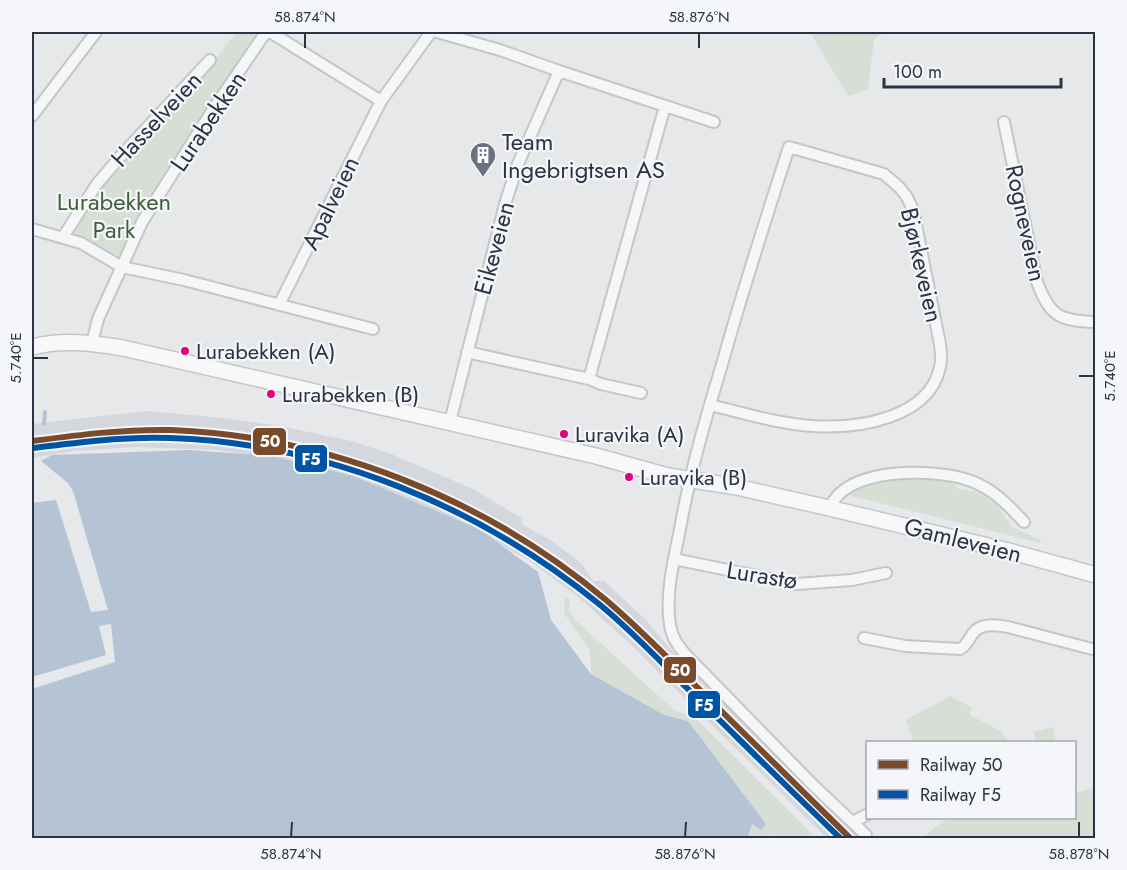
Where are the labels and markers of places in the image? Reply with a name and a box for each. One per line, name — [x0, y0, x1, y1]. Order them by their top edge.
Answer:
place label: Team Ingebrigtsen AS — [502, 124, 665, 187]
building icon: Team Ingebrigtsen AS — [468, 140, 498, 178]
place label: Lurabekken (A) — [196, 335, 336, 367]
marker: Lurabekken (A) — [179, 345, 191, 357]
place label: Lurabekken (B) — [282, 378, 419, 410]
marker: Lurabekken (B) — [265, 388, 277, 400]
place label: Luravika (A) — [575, 418, 684, 450]
marker: Luravika (A) — [558, 428, 570, 440]
place label: Luravika (B) — [640, 461, 747, 493]
marker: Luravika (B) — [623, 471, 635, 483]

